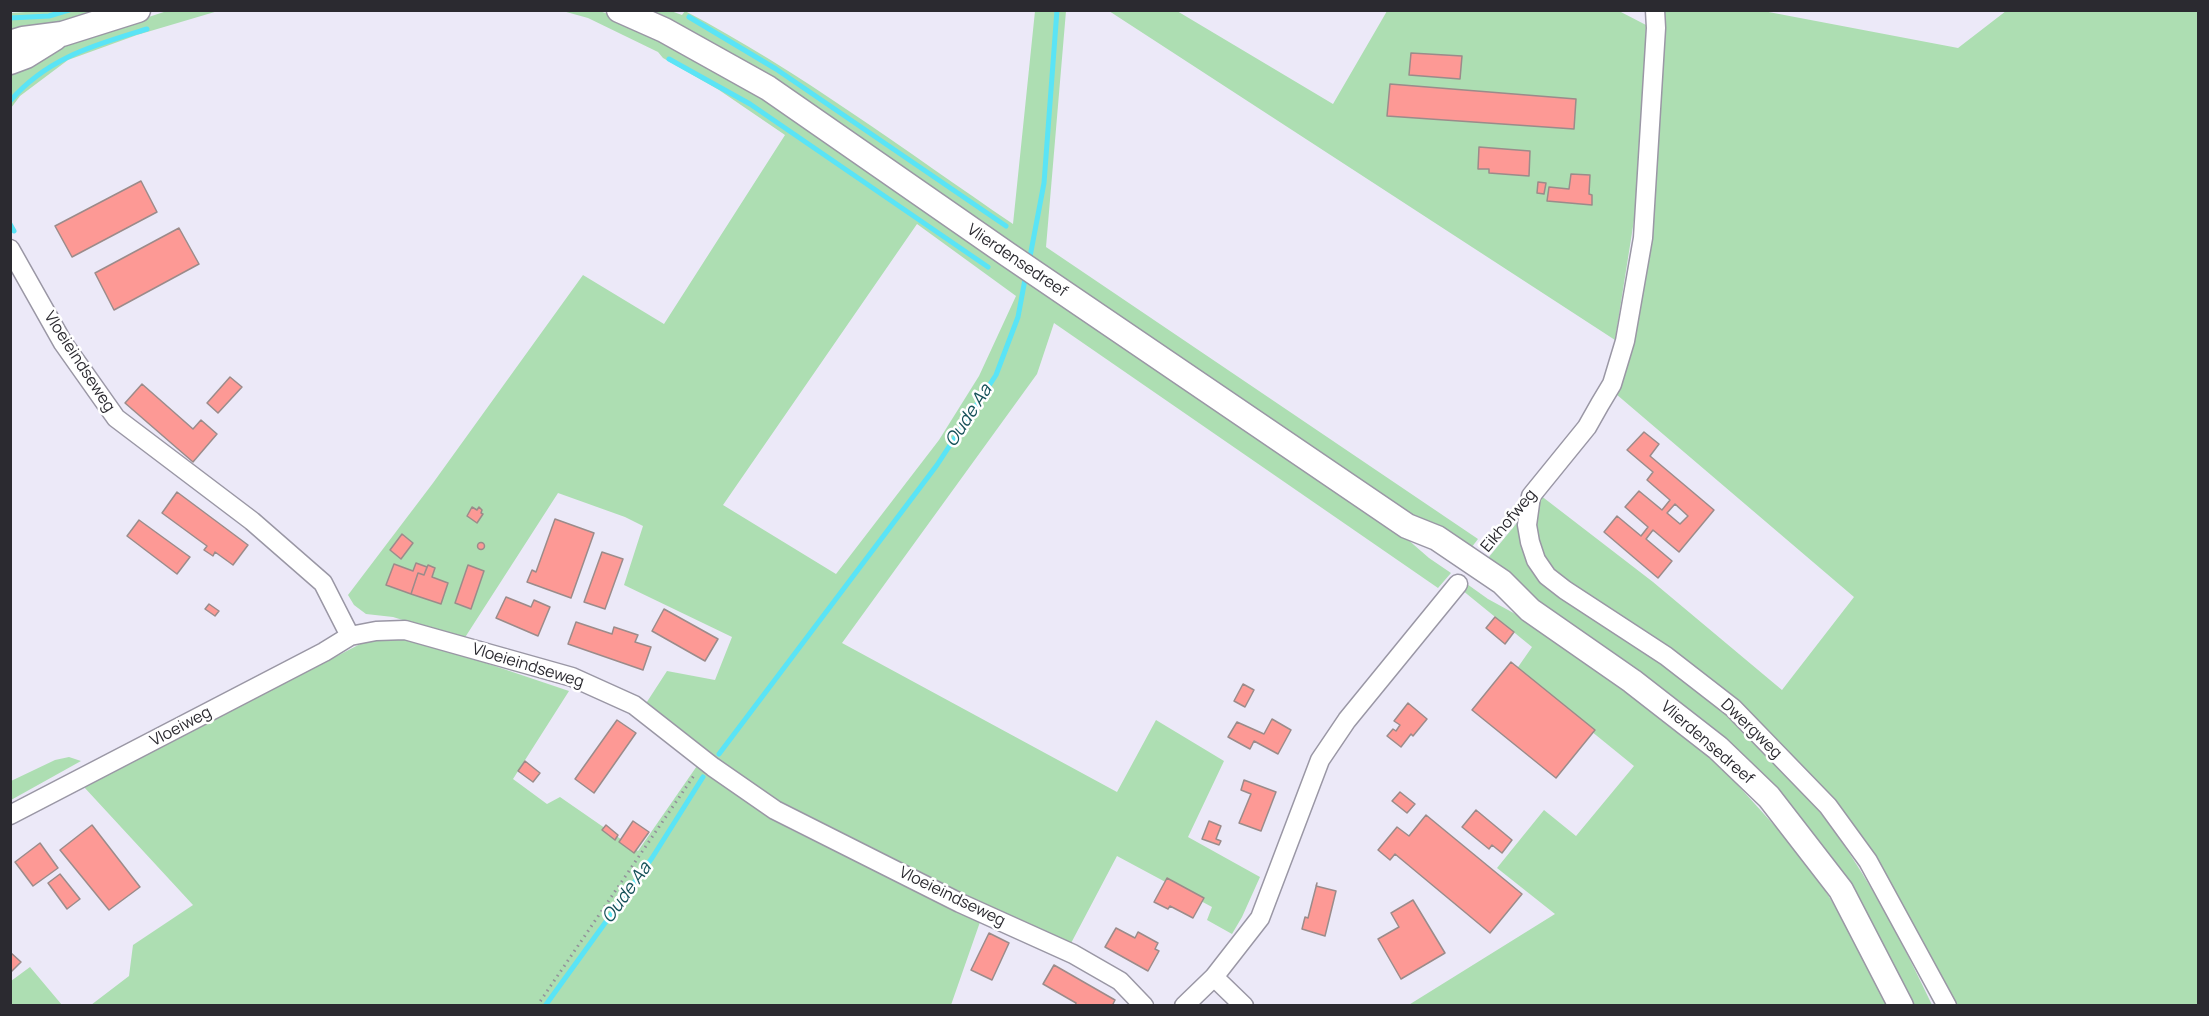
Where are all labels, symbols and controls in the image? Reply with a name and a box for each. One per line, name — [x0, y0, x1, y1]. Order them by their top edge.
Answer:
street label: Vlierdensedreef — [963, 220, 1071, 302]
street label: Vloeieindseweg — [39, 308, 119, 416]
water label: Oude Aa — [941, 381, 997, 451]
street label: Eikhofweg — [1477, 486, 1541, 556]
street label: Vloeieindseweg — [470, 640, 586, 692]
street label: Dwergweg — [1716, 695, 1786, 763]
street label: Vlierdensedreef — [1657, 697, 1757, 789]
street label: Vloeiweg — [147, 703, 215, 751]
water label: Oude Aa — [598, 858, 656, 928]
street label: Vloeieindseweg — [896, 863, 1008, 931]

